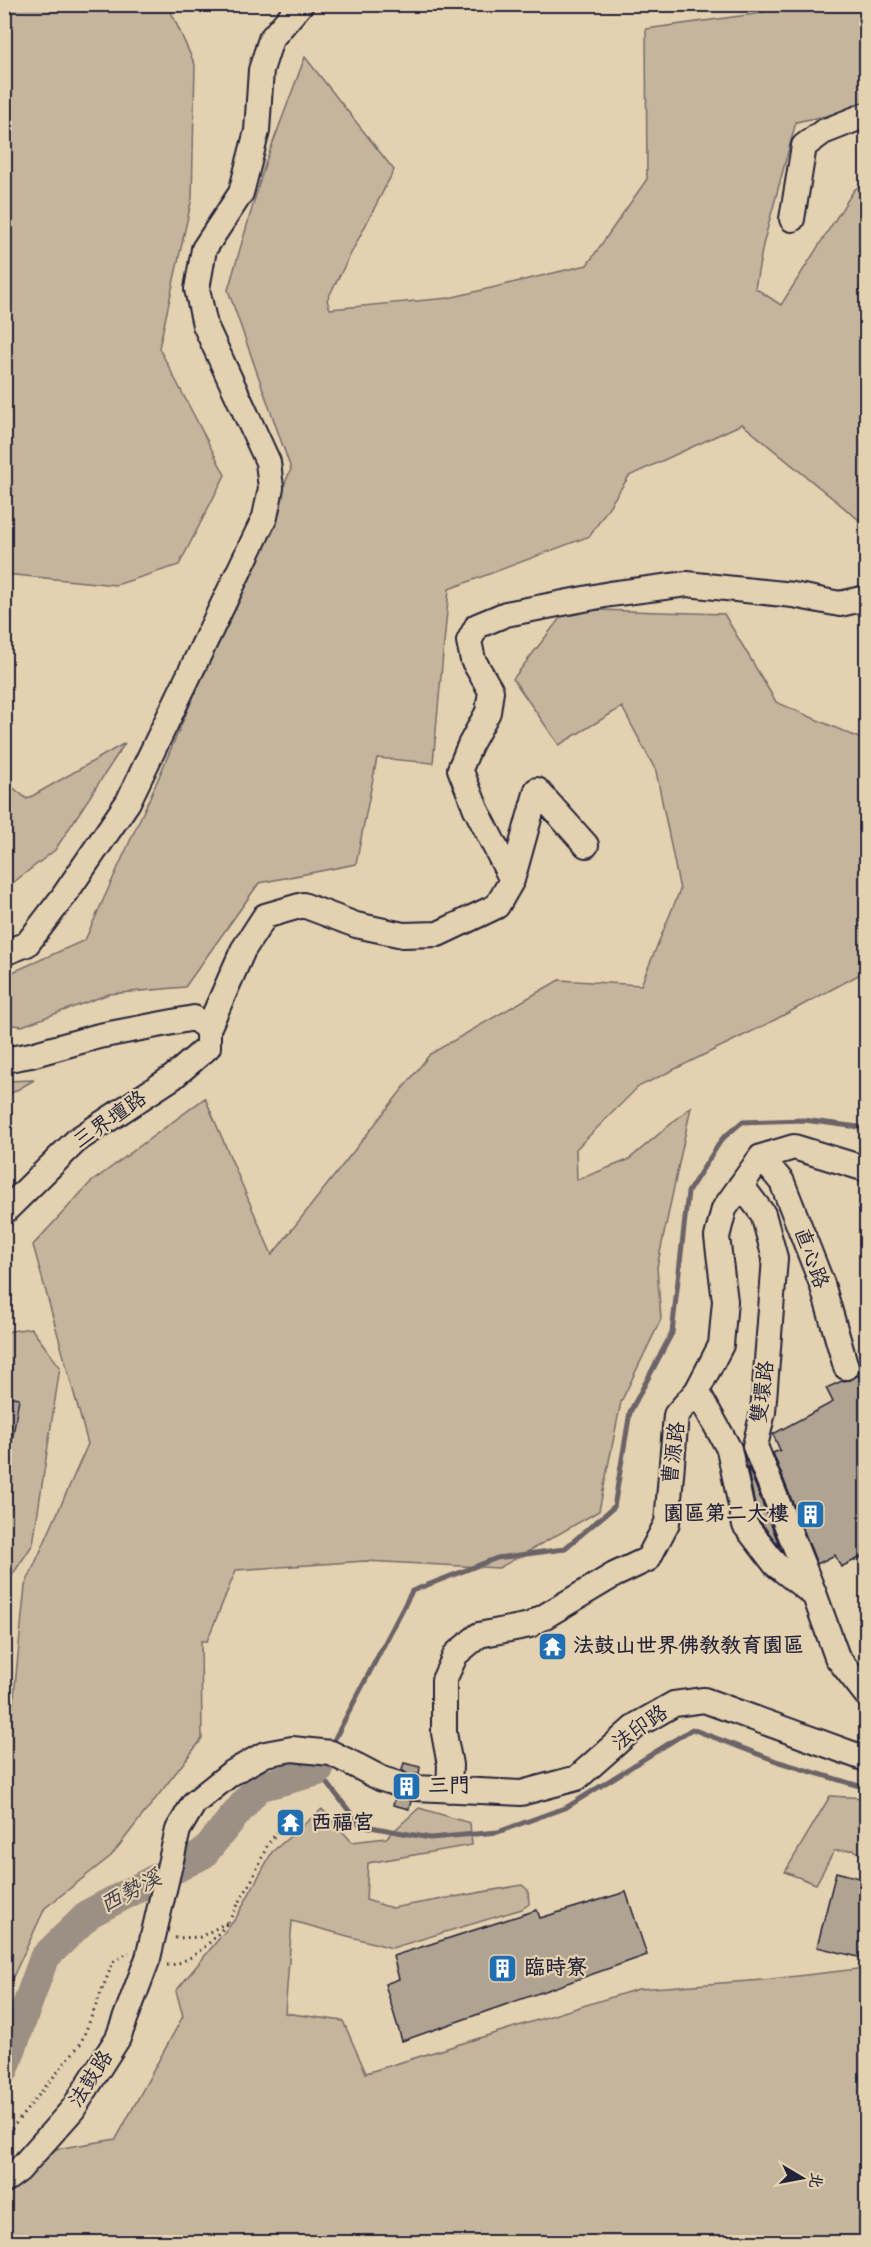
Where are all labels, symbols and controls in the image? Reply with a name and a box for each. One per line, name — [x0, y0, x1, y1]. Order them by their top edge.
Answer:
street label: 三界壇路 — [68, 1084, 152, 1156]
street label: 直心路 — [787, 1224, 835, 1292]
street label: 雙環路 — [745, 1359, 781, 1425]
street label: 曹源路 — [656, 1420, 692, 1486]
building icon: 園區第二大樓 — [794, 1498, 826, 1530]
place label: 園區第二大樓 — [663, 1500, 789, 1528]
temple icon: 法鼓山世界佛教教育園區 — [536, 1630, 568, 1662]
place label: 法鼓山世界佛教教育園區 — [573, 1632, 804, 1660]
street label: 法印路 — [606, 1698, 674, 1758]
building icon: 三門 — [391, 1770, 423, 1802]
place label: 三門 — [428, 1772, 470, 1800]
temple icon: 西福宮 — [274, 1807, 306, 1839]
place label: 西福宮 — [311, 1809, 374, 1837]
water label: 西勢溪 — [95, 1864, 168, 1920]
building icon: 臨時寮 — [487, 1952, 519, 1984]
place label: 臨時寮 — [524, 1954, 587, 1982]
street label: 法鼓路 — [62, 2045, 120, 2113]
north arrow — [772, 2148, 832, 2208]
text: 北 — [804, 2171, 827, 2190]

